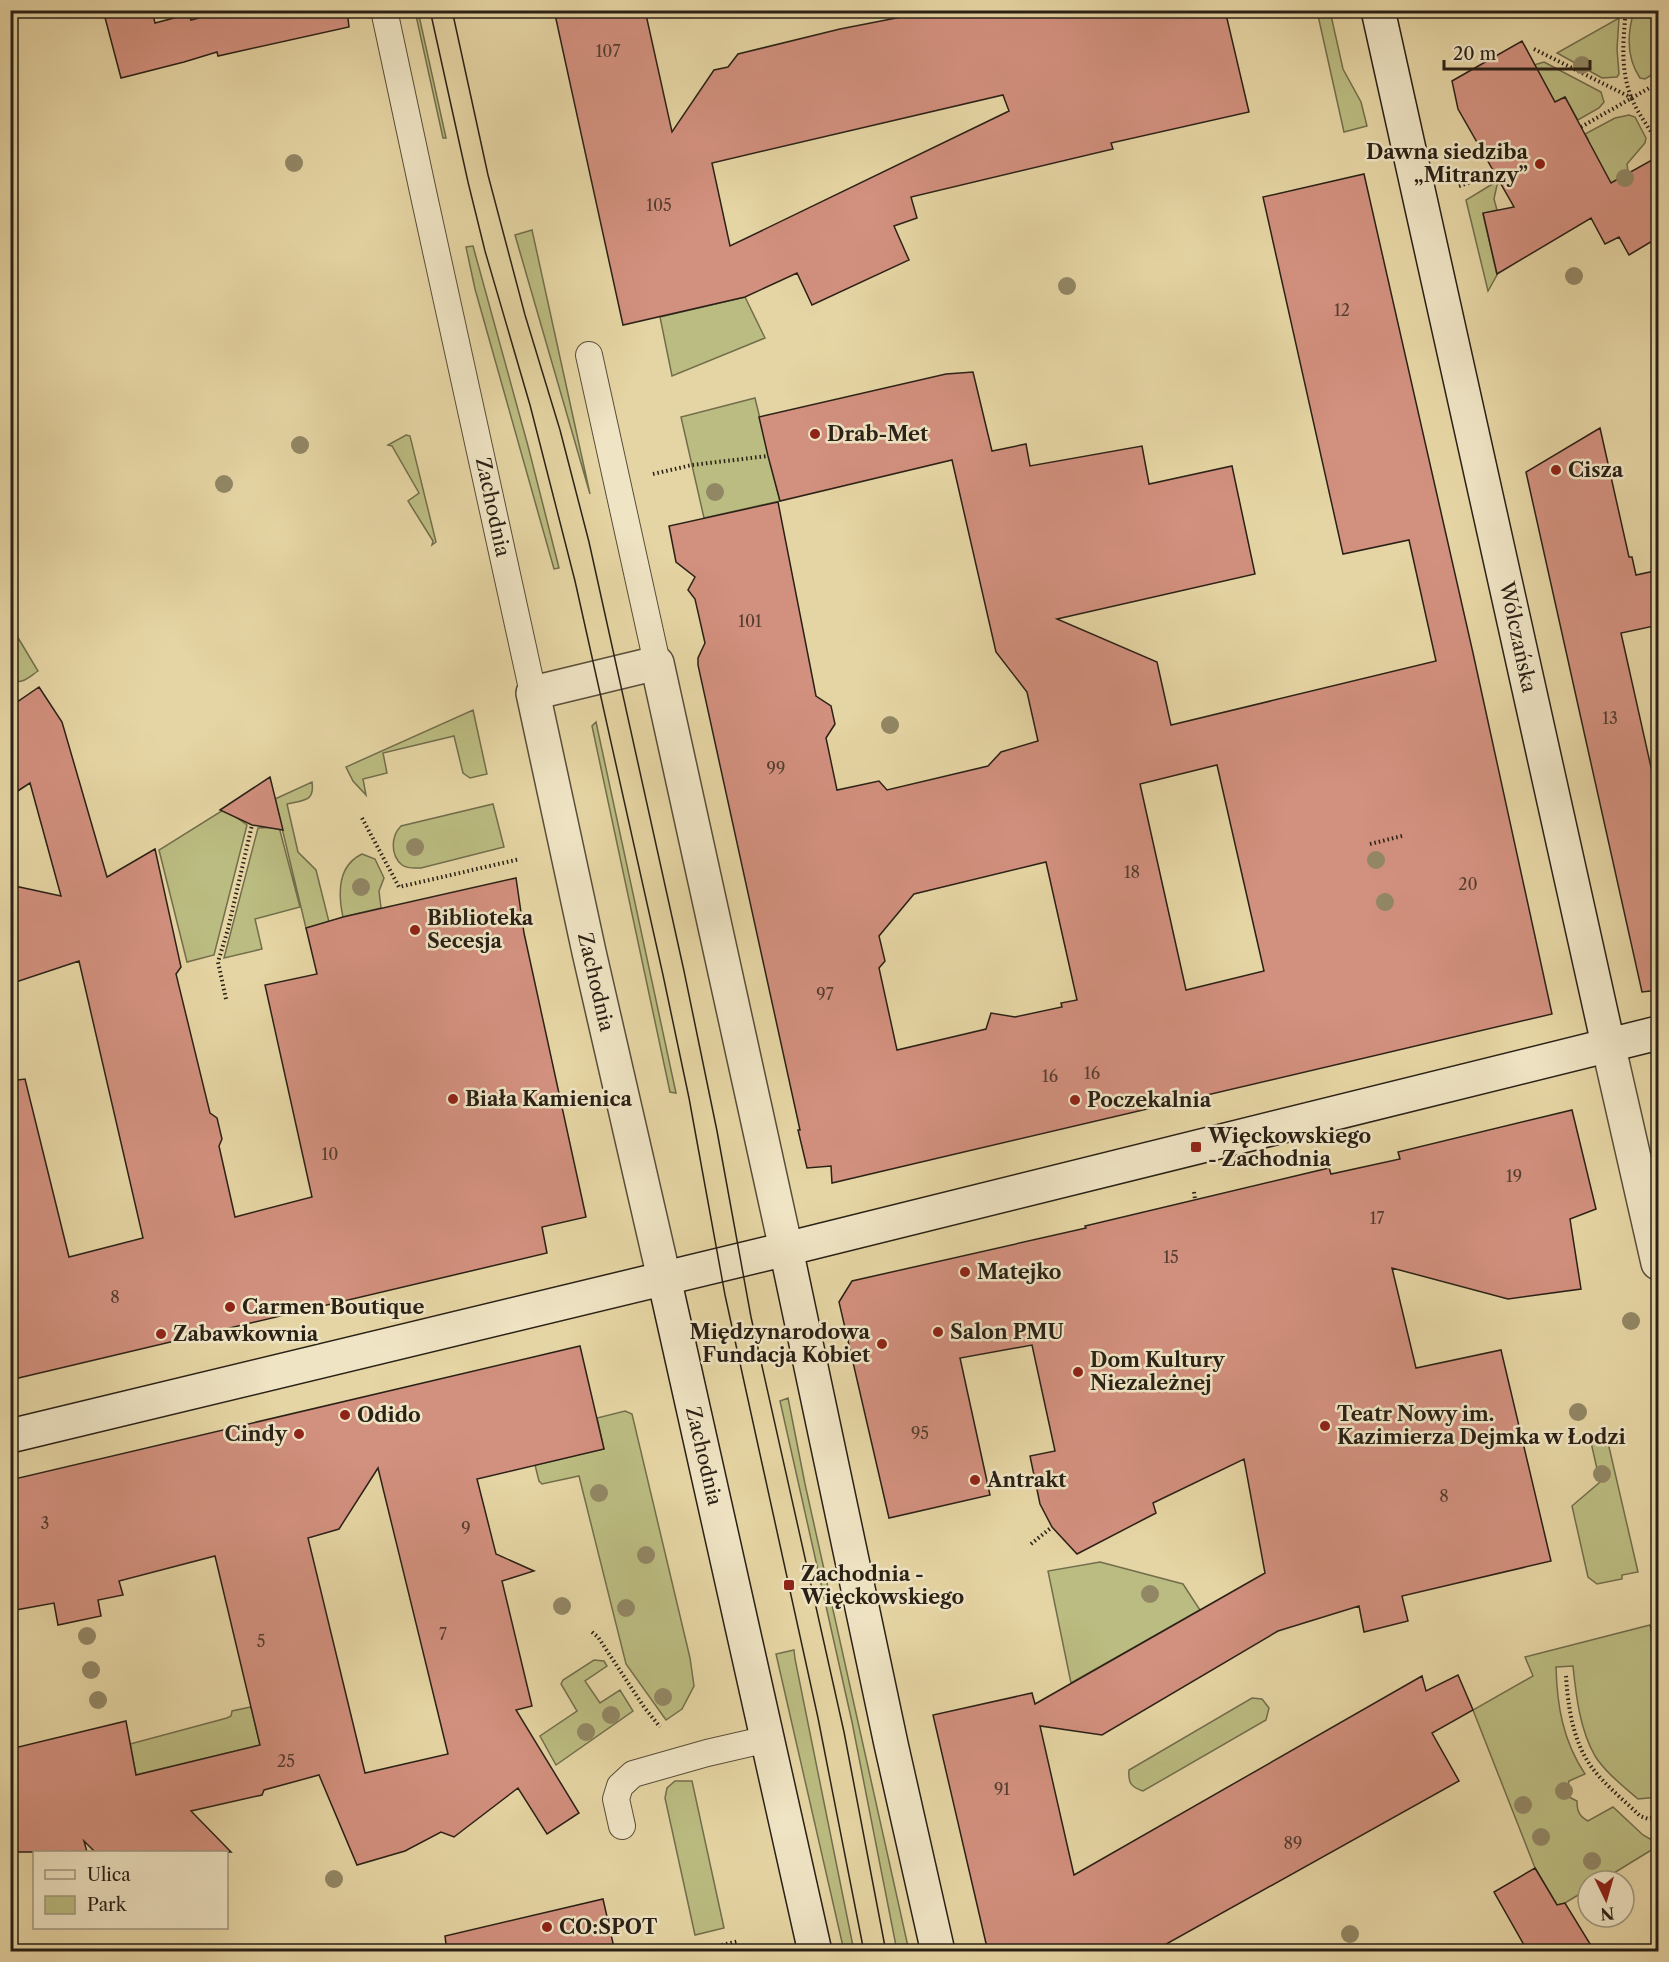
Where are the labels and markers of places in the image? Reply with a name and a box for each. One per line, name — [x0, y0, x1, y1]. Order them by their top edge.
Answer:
place label: Dawna siedziba „Mitranzy” — [1366, 140, 1528, 187]
marker: Dawna siedziba „Mitranzy” — [1533, 157, 1547, 171]
place label: Drab-Met — [827, 422, 928, 446]
marker: Drab-Met — [808, 427, 822, 441]
place label: Cisza — [1568, 458, 1624, 482]
marker: Cisza — [1549, 463, 1563, 477]
place label: Biblioteka Secesja — [427, 906, 534, 953]
marker: Biblioteka Secesja — [408, 923, 422, 937]
place label: Biała Kamienica — [465, 1087, 632, 1111]
place label: Poczekalnia — [1087, 1088, 1212, 1112]
marker: Biała Kamienica — [446, 1092, 460, 1106]
marker: Poczekalnia — [1068, 1093, 1082, 1107]
place label: Więckowskiego - Zachodnia — [1207, 1124, 1371, 1171]
marker: Więckowskiego - Zachodnia — [1189, 1140, 1203, 1154]
place label: Matejko — [977, 1260, 1062, 1284]
marker: Matejko — [958, 1265, 972, 1279]
place label: Carmen Boutique — [242, 1295, 424, 1319]
marker: Carmen Boutique — [223, 1300, 237, 1314]
place label: Międzynarodowa Fundacja Kobiet — [689, 1320, 870, 1367]
place label: Salon PMU — [950, 1320, 1064, 1344]
place label: Zabawkownia — [173, 1322, 319, 1346]
marker: Salon PMU — [931, 1325, 945, 1339]
marker: Zabawkownia — [154, 1327, 168, 1341]
marker: Międzynarodowa Fundacja Kobiet — [875, 1337, 889, 1351]
place label: Dom Kultury Niezależnej — [1090, 1348, 1225, 1395]
marker: Dom Kultury Niezależnej — [1071, 1365, 1085, 1379]
place label: Teatr Nowy im. Kazimierza Dejmka w Łodzi — [1337, 1402, 1626, 1449]
place label: Odido — [357, 1403, 421, 1427]
marker: Odido — [338, 1408, 352, 1422]
marker: Teatr Nowy im. Kazimierza Dejmka w Łodzi — [1318, 1419, 1332, 1433]
place label: Cindy — [225, 1422, 288, 1446]
marker: Cindy — [292, 1427, 306, 1441]
place label: Antrakt — [986, 1468, 1066, 1492]
marker: Antrakt — [968, 1473, 982, 1487]
place label: Zachodnia - Więckowskiego — [800, 1562, 964, 1609]
marker: Zachodnia - Więckowskiego — [782, 1578, 796, 1592]
place label: CO:SPOT — [559, 1915, 658, 1939]
marker: CO:SPOT — [540, 1920, 554, 1934]

